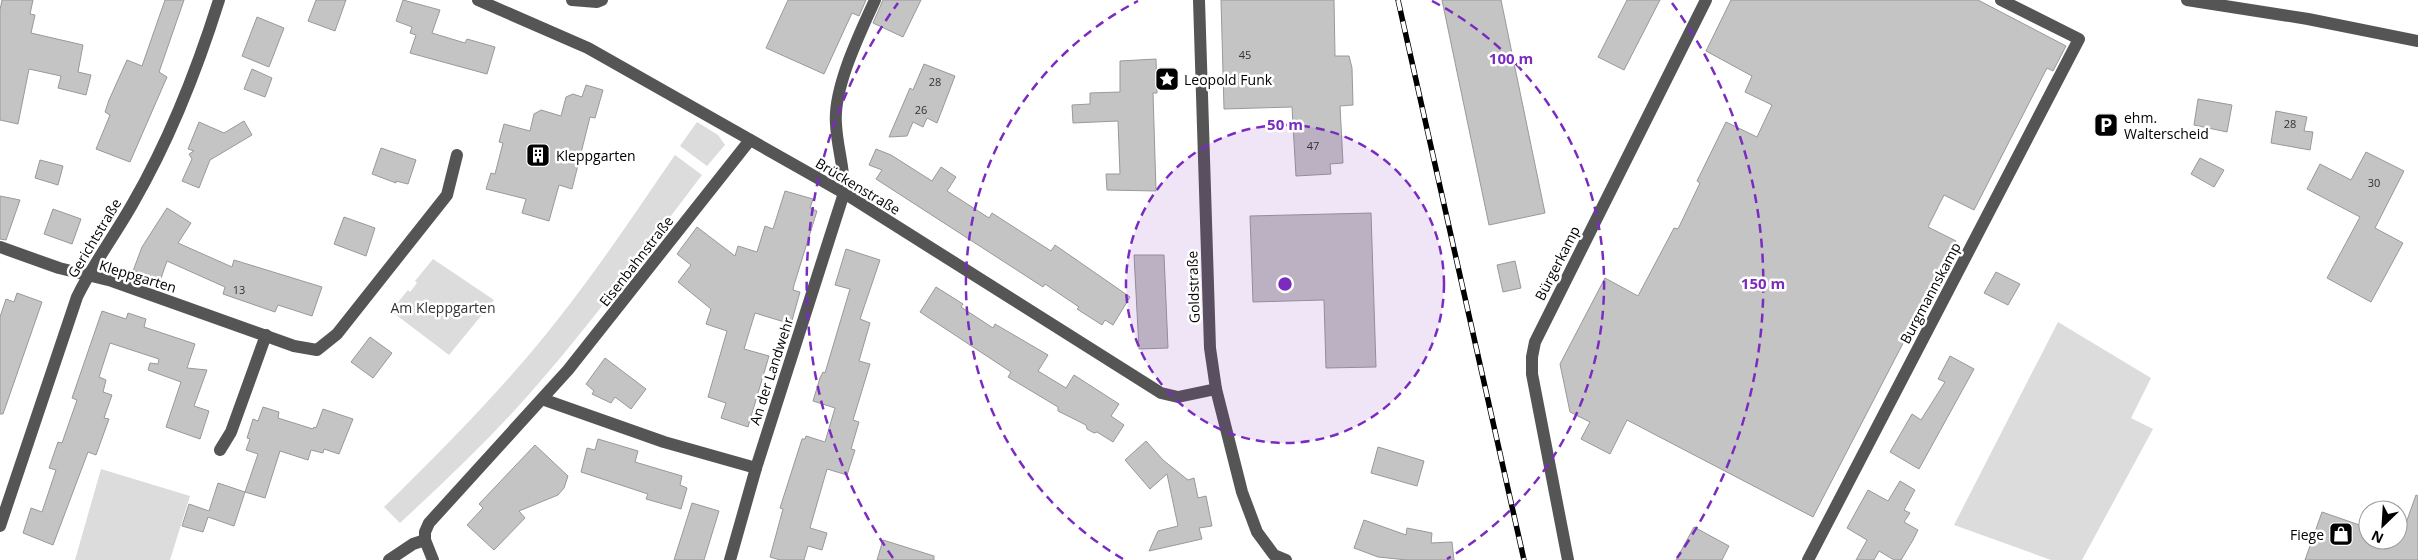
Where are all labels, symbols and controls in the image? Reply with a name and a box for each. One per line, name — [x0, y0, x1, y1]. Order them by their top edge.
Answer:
house number: 45 — [1239, 47, 1251, 62]
text: 100 m — [1489, 48, 1533, 68]
place icon: Leopold Funk — [1154, 66, 1180, 92]
place label: Leopold Funk — [1184, 70, 1273, 89]
house number: 28 — [929, 74, 941, 89]
house number: 26 — [915, 102, 927, 117]
place label: ehm. Walterscheid — [2124, 108, 2209, 143]
parking icon: ehm. Walterscheid — [2093, 112, 2119, 138]
text: 50 m — [1267, 114, 1303, 134]
house number: 28 — [2284, 116, 2296, 131]
house number: 47 — [1307, 138, 1319, 153]
building icon: Kleppgarten — [525, 142, 551, 168]
place label: Kleppgarten — [556, 146, 636, 165]
street label: Brückenstraße — [812, 153, 904, 219]
house number: 30 — [2368, 175, 2380, 190]
street label: Gerichtstraße — [63, 195, 125, 281]
street label: Eisenbahnstraße — [595, 212, 677, 310]
street label: Bürgerkamp — [1530, 223, 1584, 303]
street label: Burgmannskamp — [1895, 239, 1965, 347]
street label: Goldstraße — [1182, 250, 1204, 324]
street label: Kleppgarten — [97, 255, 179, 297]
text: 150 m — [1741, 273, 1785, 293]
centre of rings — [1276, 275, 1294, 293]
house number: 13 — [233, 282, 245, 297]
park label: Am Kleppgarten — [390, 298, 496, 317]
street label: An der Landwehr — [745, 314, 797, 427]
north arrow — [2358, 500, 2408, 550]
shop icon: Fiege — [2328, 521, 2354, 547]
place label: Fiege — [2290, 525, 2324, 544]
text: N — [2368, 526, 2386, 548]

